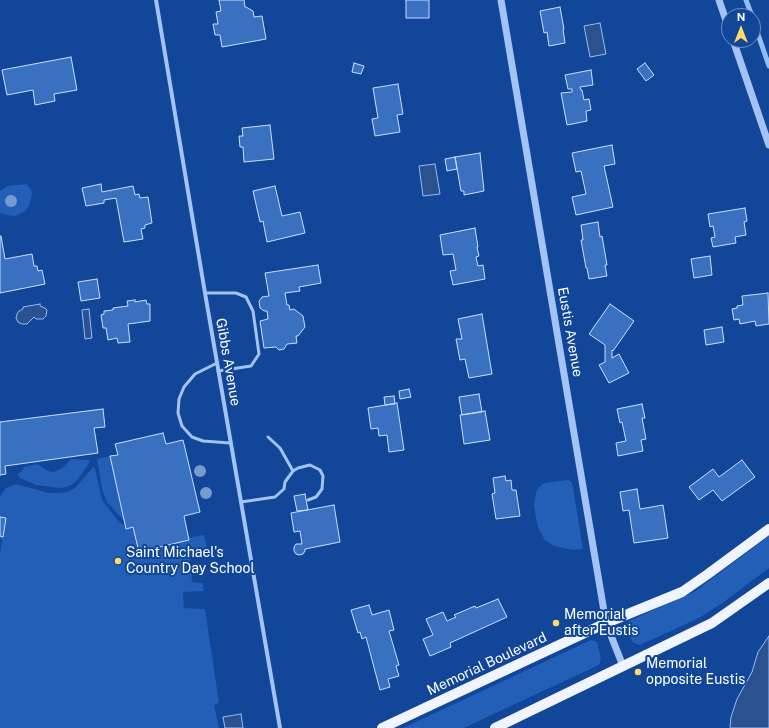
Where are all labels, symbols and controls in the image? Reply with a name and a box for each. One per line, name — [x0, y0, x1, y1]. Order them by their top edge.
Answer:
north arrow — [721, 8, 761, 48]
text: N — [737, 11, 745, 23]
street label: Eustis Avenue — [554, 286, 586, 378]
street label: Gibbs Avenue — [212, 317, 244, 407]
place label: Saint Michael's Country Day School — [126, 545, 255, 578]
marker: Saint Michael's Country Day School — [113, 556, 123, 566]
place label: Memorial after Eustis — [564, 607, 638, 640]
marker: Memorial after Eustis — [551, 618, 561, 628]
street label: Memorial Boulevard — [424, 629, 550, 699]
place label: Memorial opposite Eustis — [646, 656, 745, 688]
marker: Memorial opposite Eustis — [633, 667, 643, 677]

